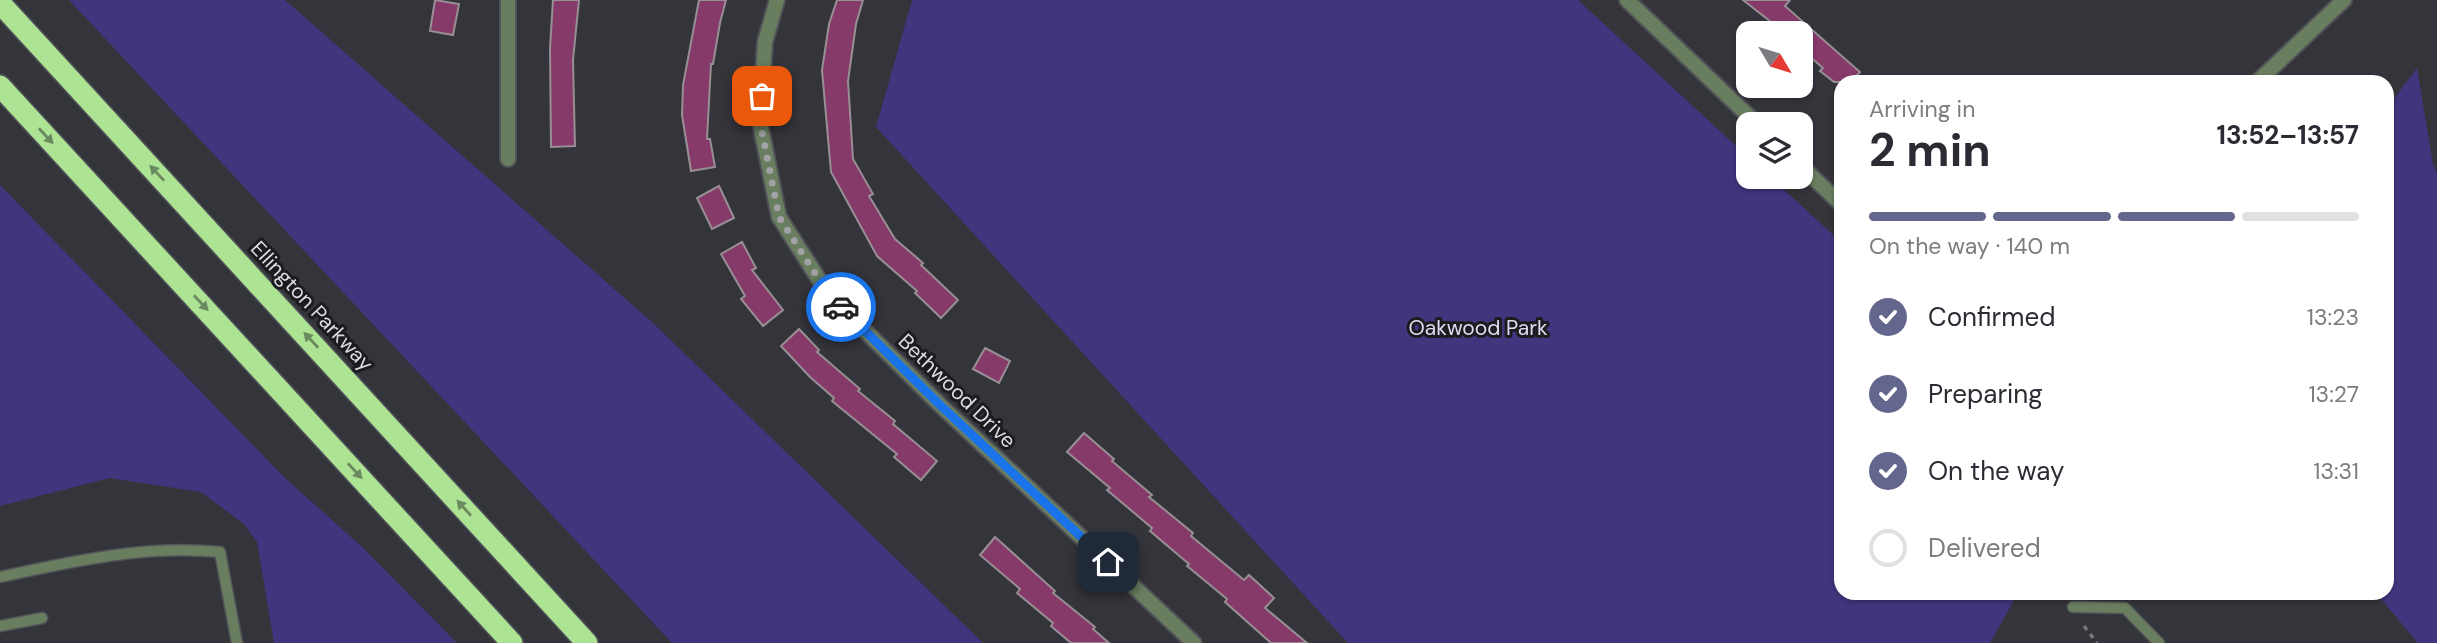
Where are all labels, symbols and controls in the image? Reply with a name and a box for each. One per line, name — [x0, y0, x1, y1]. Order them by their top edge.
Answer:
north arrow — [1736, 21, 1813, 98]
map controls — [1736, 21, 1813, 189]
pin — [732, 66, 792, 126]
icon: bag — [743, 77, 781, 115]
text: Arriving in — [1869, 94, 1975, 124]
button: layers — [1736, 112, 1813, 189]
text: 13:52–13:57 — [2216, 118, 2359, 152]
text: 2 min — [1869, 120, 1991, 180]
one-way arrow — [38, 127, 54, 144]
one-way arrow — [149, 165, 165, 182]
text: On the way · 140 m — [1869, 231, 2070, 261]
street label: Ellington Parkway — [244, 235, 380, 377]
courier — [806, 272, 876, 342]
icon: car — [822, 288, 860, 326]
one-way arrow — [192, 294, 208, 311]
icon: check — [1869, 298, 1907, 336]
text: Confirmed — [1928, 300, 2055, 334]
text: 13:23 — [2307, 302, 2359, 332]
park label: Oakwood Park — [1408, 314, 1548, 342]
street label: Bethwood Drive — [892, 328, 1022, 454]
one-way arrow — [303, 331, 319, 349]
icon: check — [1869, 375, 1907, 413]
text: Preparing — [1928, 377, 2043, 411]
text: 13:27 — [2308, 379, 2359, 409]
icon: check — [1869, 452, 1907, 490]
text: On the way — [1928, 454, 2064, 488]
text: 13:31 — [2313, 456, 2359, 486]
one-way arrow — [347, 462, 363, 480]
one-way arrow — [456, 499, 472, 517]
text: Delivered — [1928, 531, 2041, 565]
pin — [1078, 532, 1138, 592]
icon: home — [1089, 543, 1127, 581]

